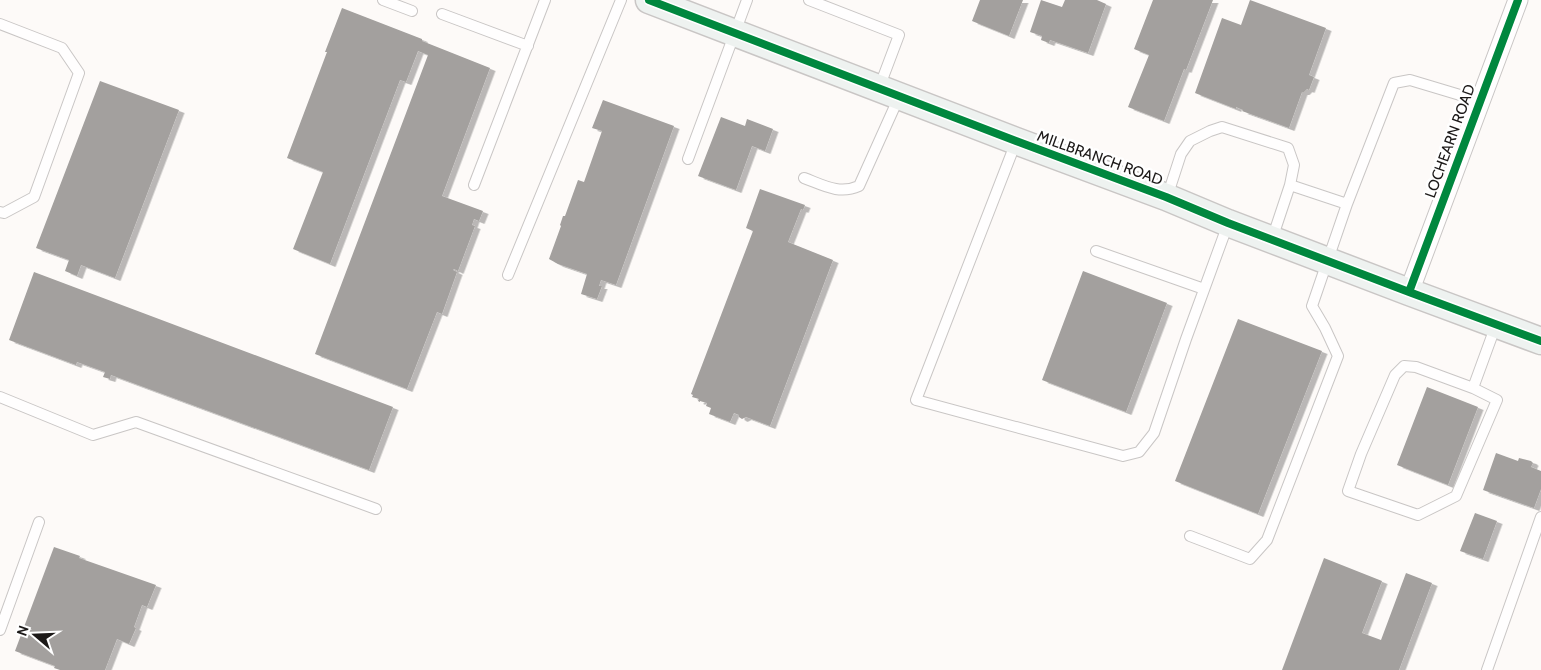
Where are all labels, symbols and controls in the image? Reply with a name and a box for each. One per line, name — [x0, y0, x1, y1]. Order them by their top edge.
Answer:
street label: LOCHEARN ROAD — [1421, 82, 1479, 200]
street label: MILLBRANCH ROAD — [1035, 127, 1165, 189]
north arrow — [10, 610, 60, 660]
text: N — [13, 623, 33, 638]

